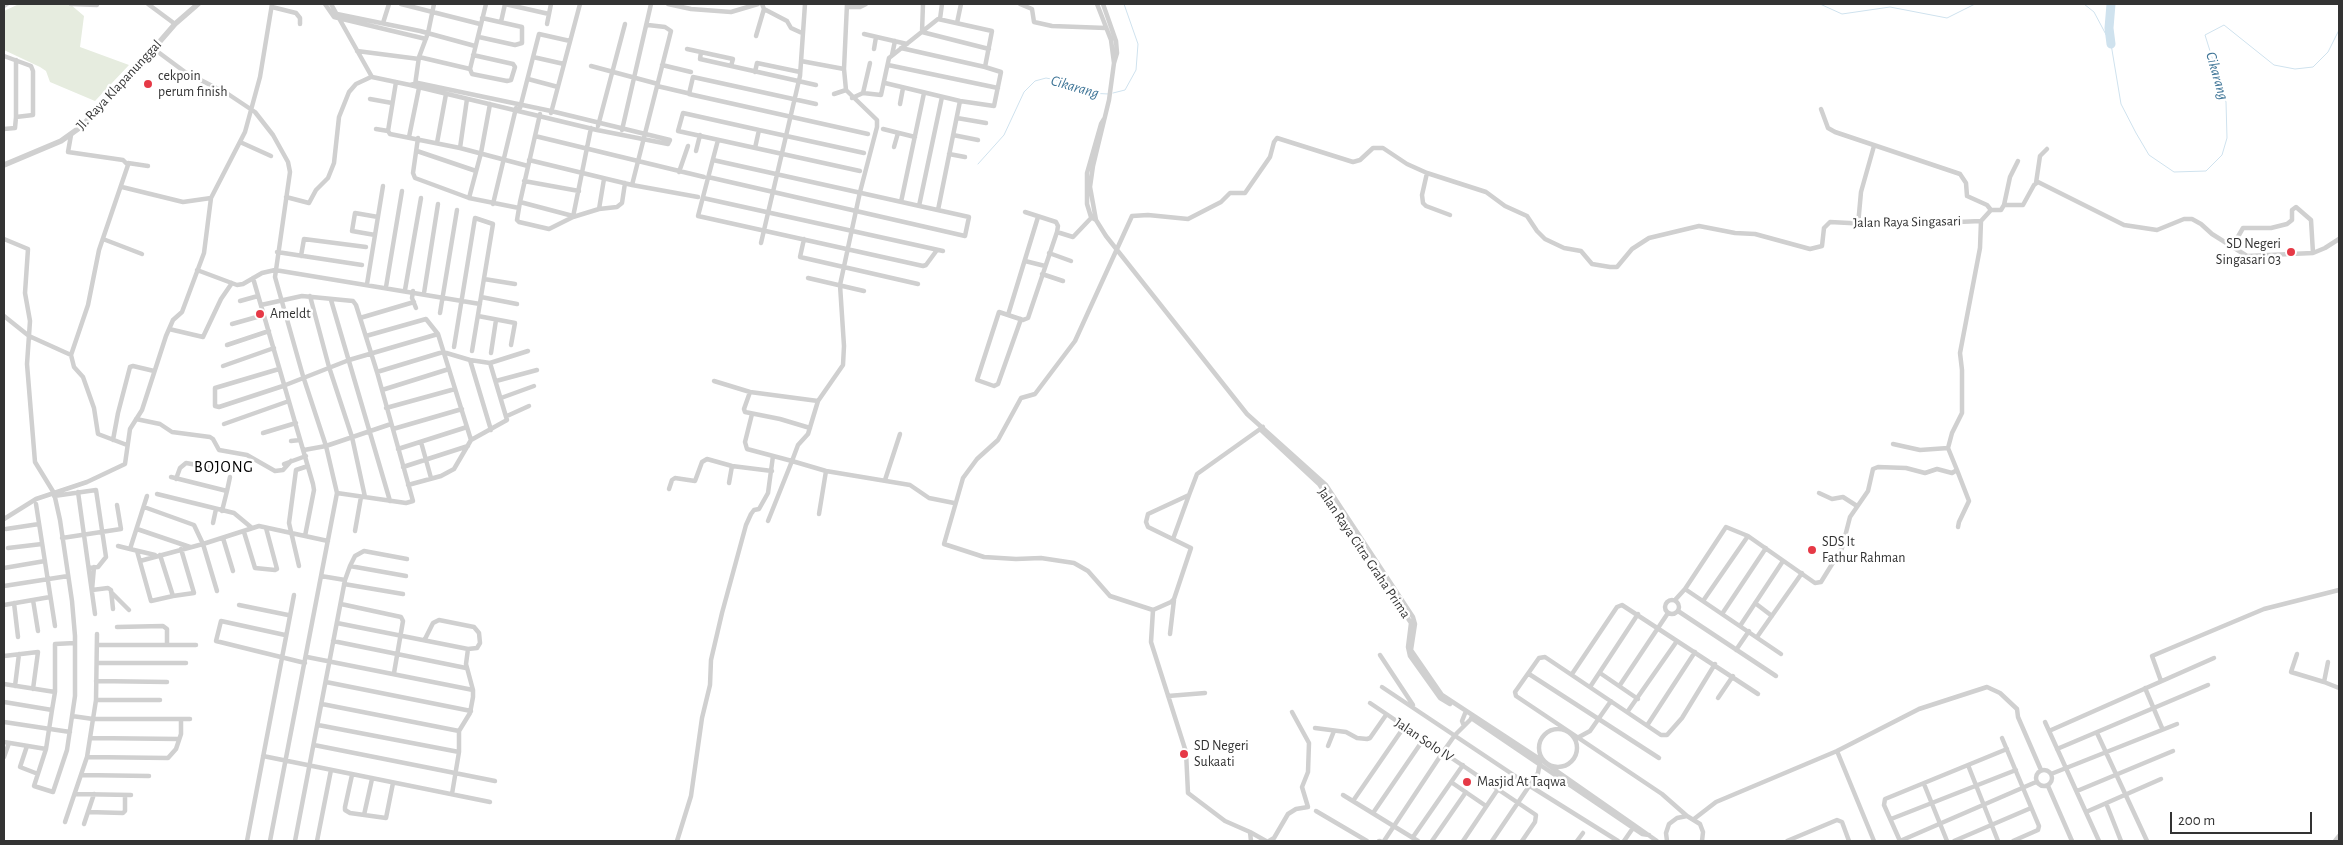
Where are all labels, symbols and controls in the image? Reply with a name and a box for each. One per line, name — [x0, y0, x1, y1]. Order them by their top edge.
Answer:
street label: Jl. Raya Klapanunggal — [73, 36, 165, 134]
water label: Cikarang — [2202, 50, 2232, 102]
place label: cekpoin perum finish — [158, 68, 227, 100]
water label: Cikarang — [1049, 72, 1101, 102]
marker: cekpoin perum finish — [142, 78, 154, 90]
street label: Jalan Raya Singasari — [1853, 213, 1961, 231]
place label: SD Negeri Singasari 03 — [2216, 236, 2281, 268]
marker: SD Negeri Singasari 03 — [2285, 246, 2297, 258]
place label: Ameldt — [270, 306, 311, 322]
marker: Ameldt — [254, 308, 266, 320]
district label: BOJONG — [193, 457, 255, 477]
street label: Jalan Raya Citra Graha Prima — [1314, 484, 1414, 622]
place label: SDS It Fathur Rahman — [1822, 534, 1906, 566]
marker: SDS It Fathur Rahman — [1806, 544, 1818, 556]
street label: Jalan Solo IV — [1391, 714, 1457, 766]
place label: SD Negeri Sukaati — [1194, 738, 1249, 770]
marker: SD Negeri Sukaati — [1178, 748, 1190, 760]
place label: Masjid At Taqwa — [1477, 774, 1566, 790]
marker: Masjid At Taqwa — [1461, 776, 1473, 788]
scale bar — [2173, 802, 2316, 834]
text: 200 m — [2178, 813, 2215, 828]

